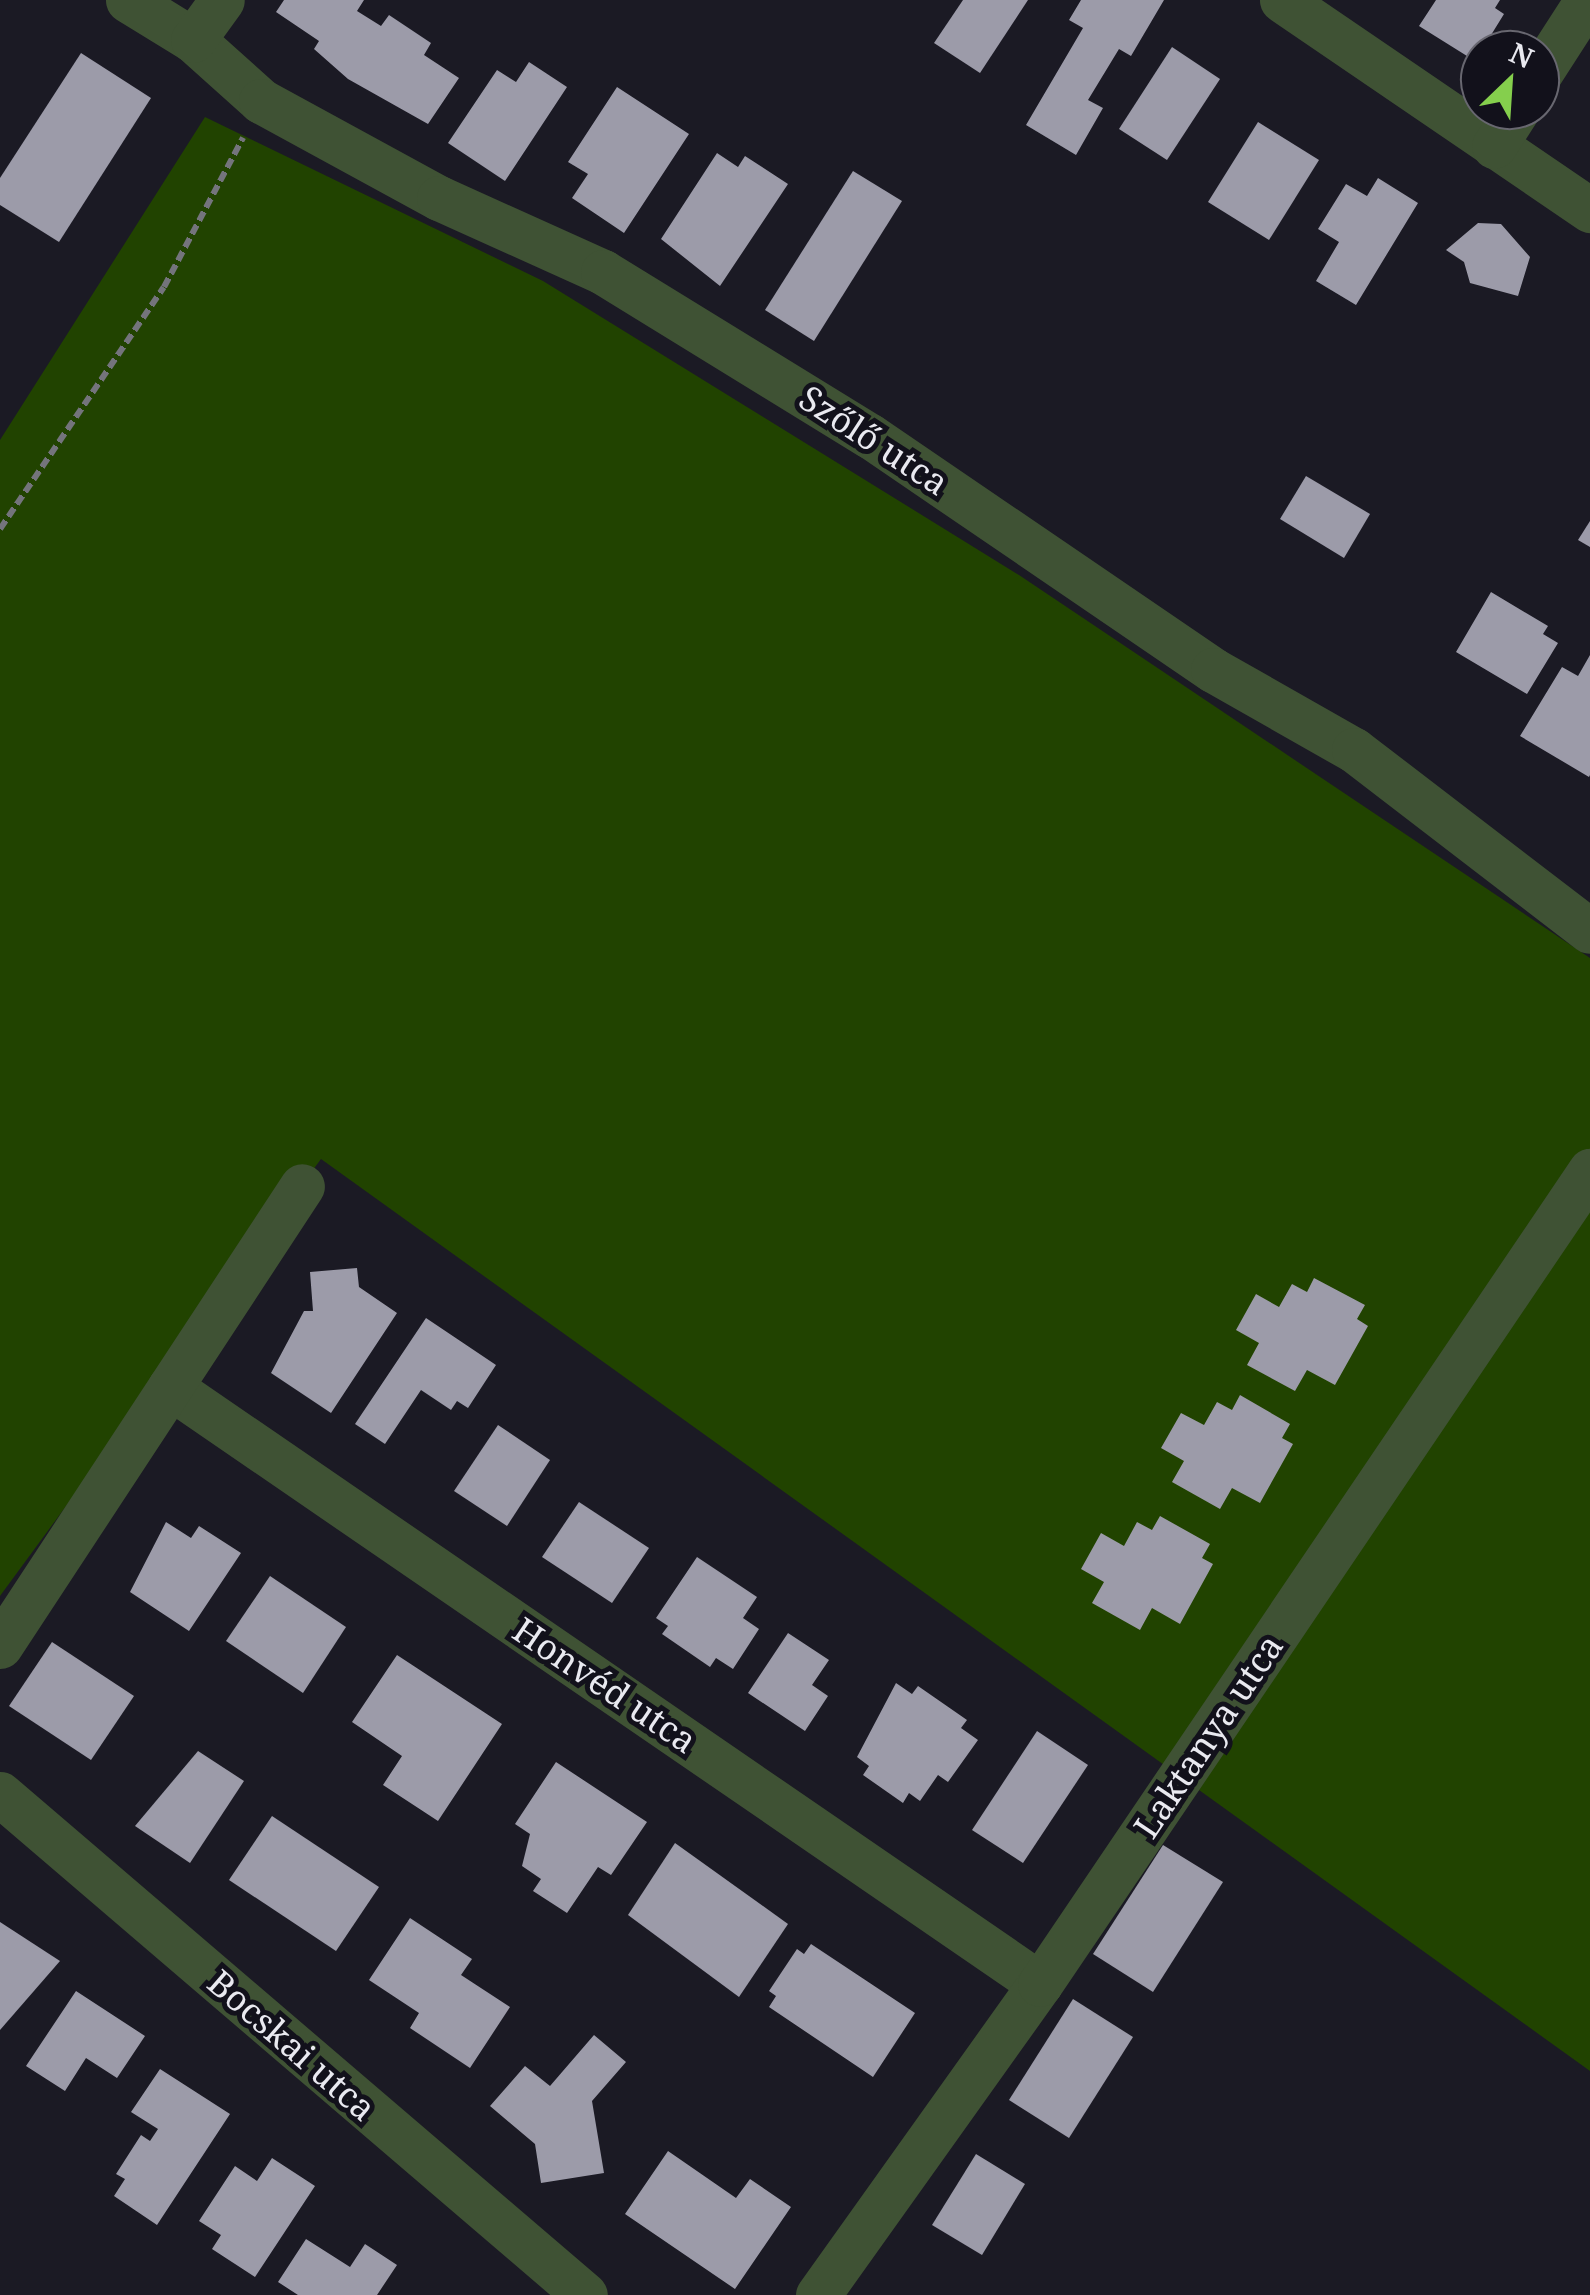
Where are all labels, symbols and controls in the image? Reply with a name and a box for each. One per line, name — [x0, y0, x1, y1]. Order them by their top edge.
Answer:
north arrow — [1460, 30, 1560, 130]
text: N — [1504, 33, 1540, 77]
street label: Szőlő utca — [792, 376, 956, 504]
street label: Honvéd utca — [506, 1608, 704, 1762]
street label: Laktanya utca — [1125, 1626, 1291, 1846]
street label: Bocskai utca — [200, 1961, 384, 2129]

